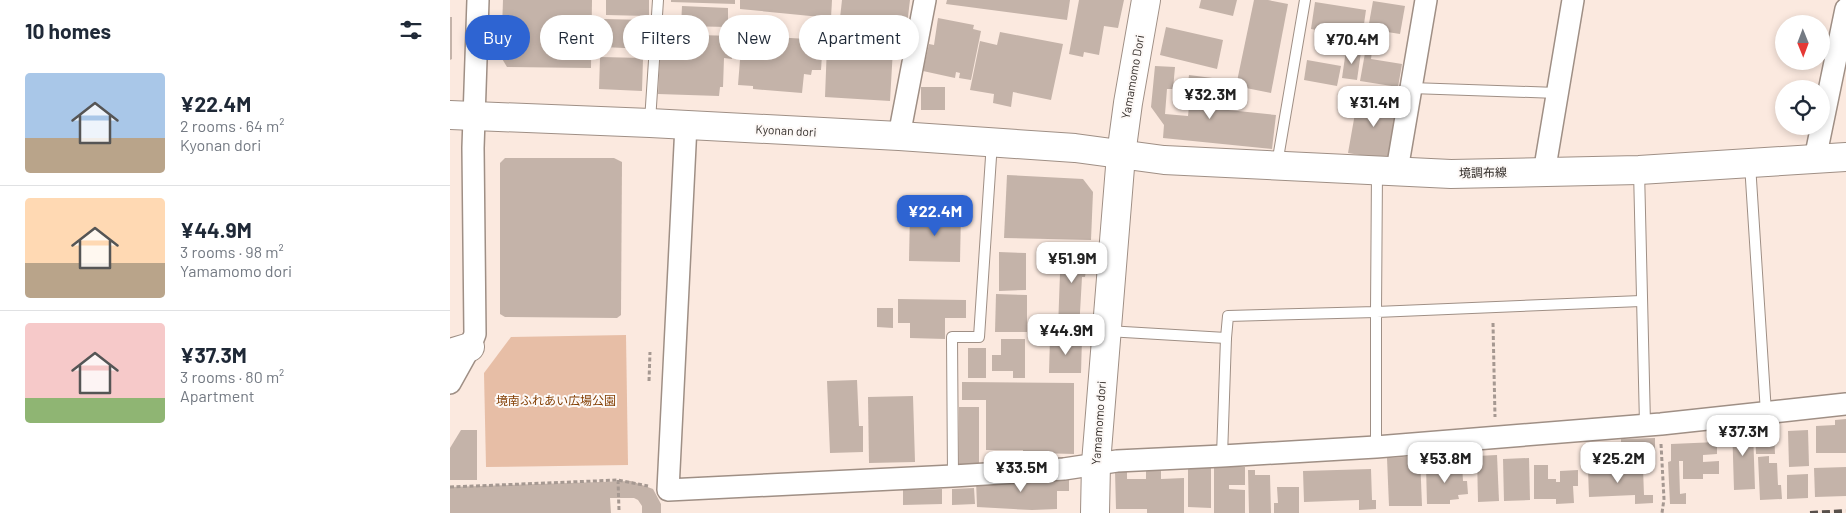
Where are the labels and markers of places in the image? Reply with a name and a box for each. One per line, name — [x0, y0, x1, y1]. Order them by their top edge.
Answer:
pin: ¥70.4M — [1311, 22, 1393, 65]
pin: ¥32.3M — [1169, 78, 1251, 120]
pin: ¥31.4M — [1333, 86, 1415, 128]
pin: ¥22.4M — [894, 194, 976, 237]
pin: ¥51.9M — [1031, 242, 1113, 284]
pin: ¥44.9M — [1025, 314, 1107, 356]
pin: ¥37.3M — [1702, 414, 1784, 457]
pin: ¥53.8M — [1404, 442, 1486, 484]
pin: ¥25.2M — [1577, 442, 1659, 484]
pin: ¥33.5M — [980, 450, 1062, 493]

